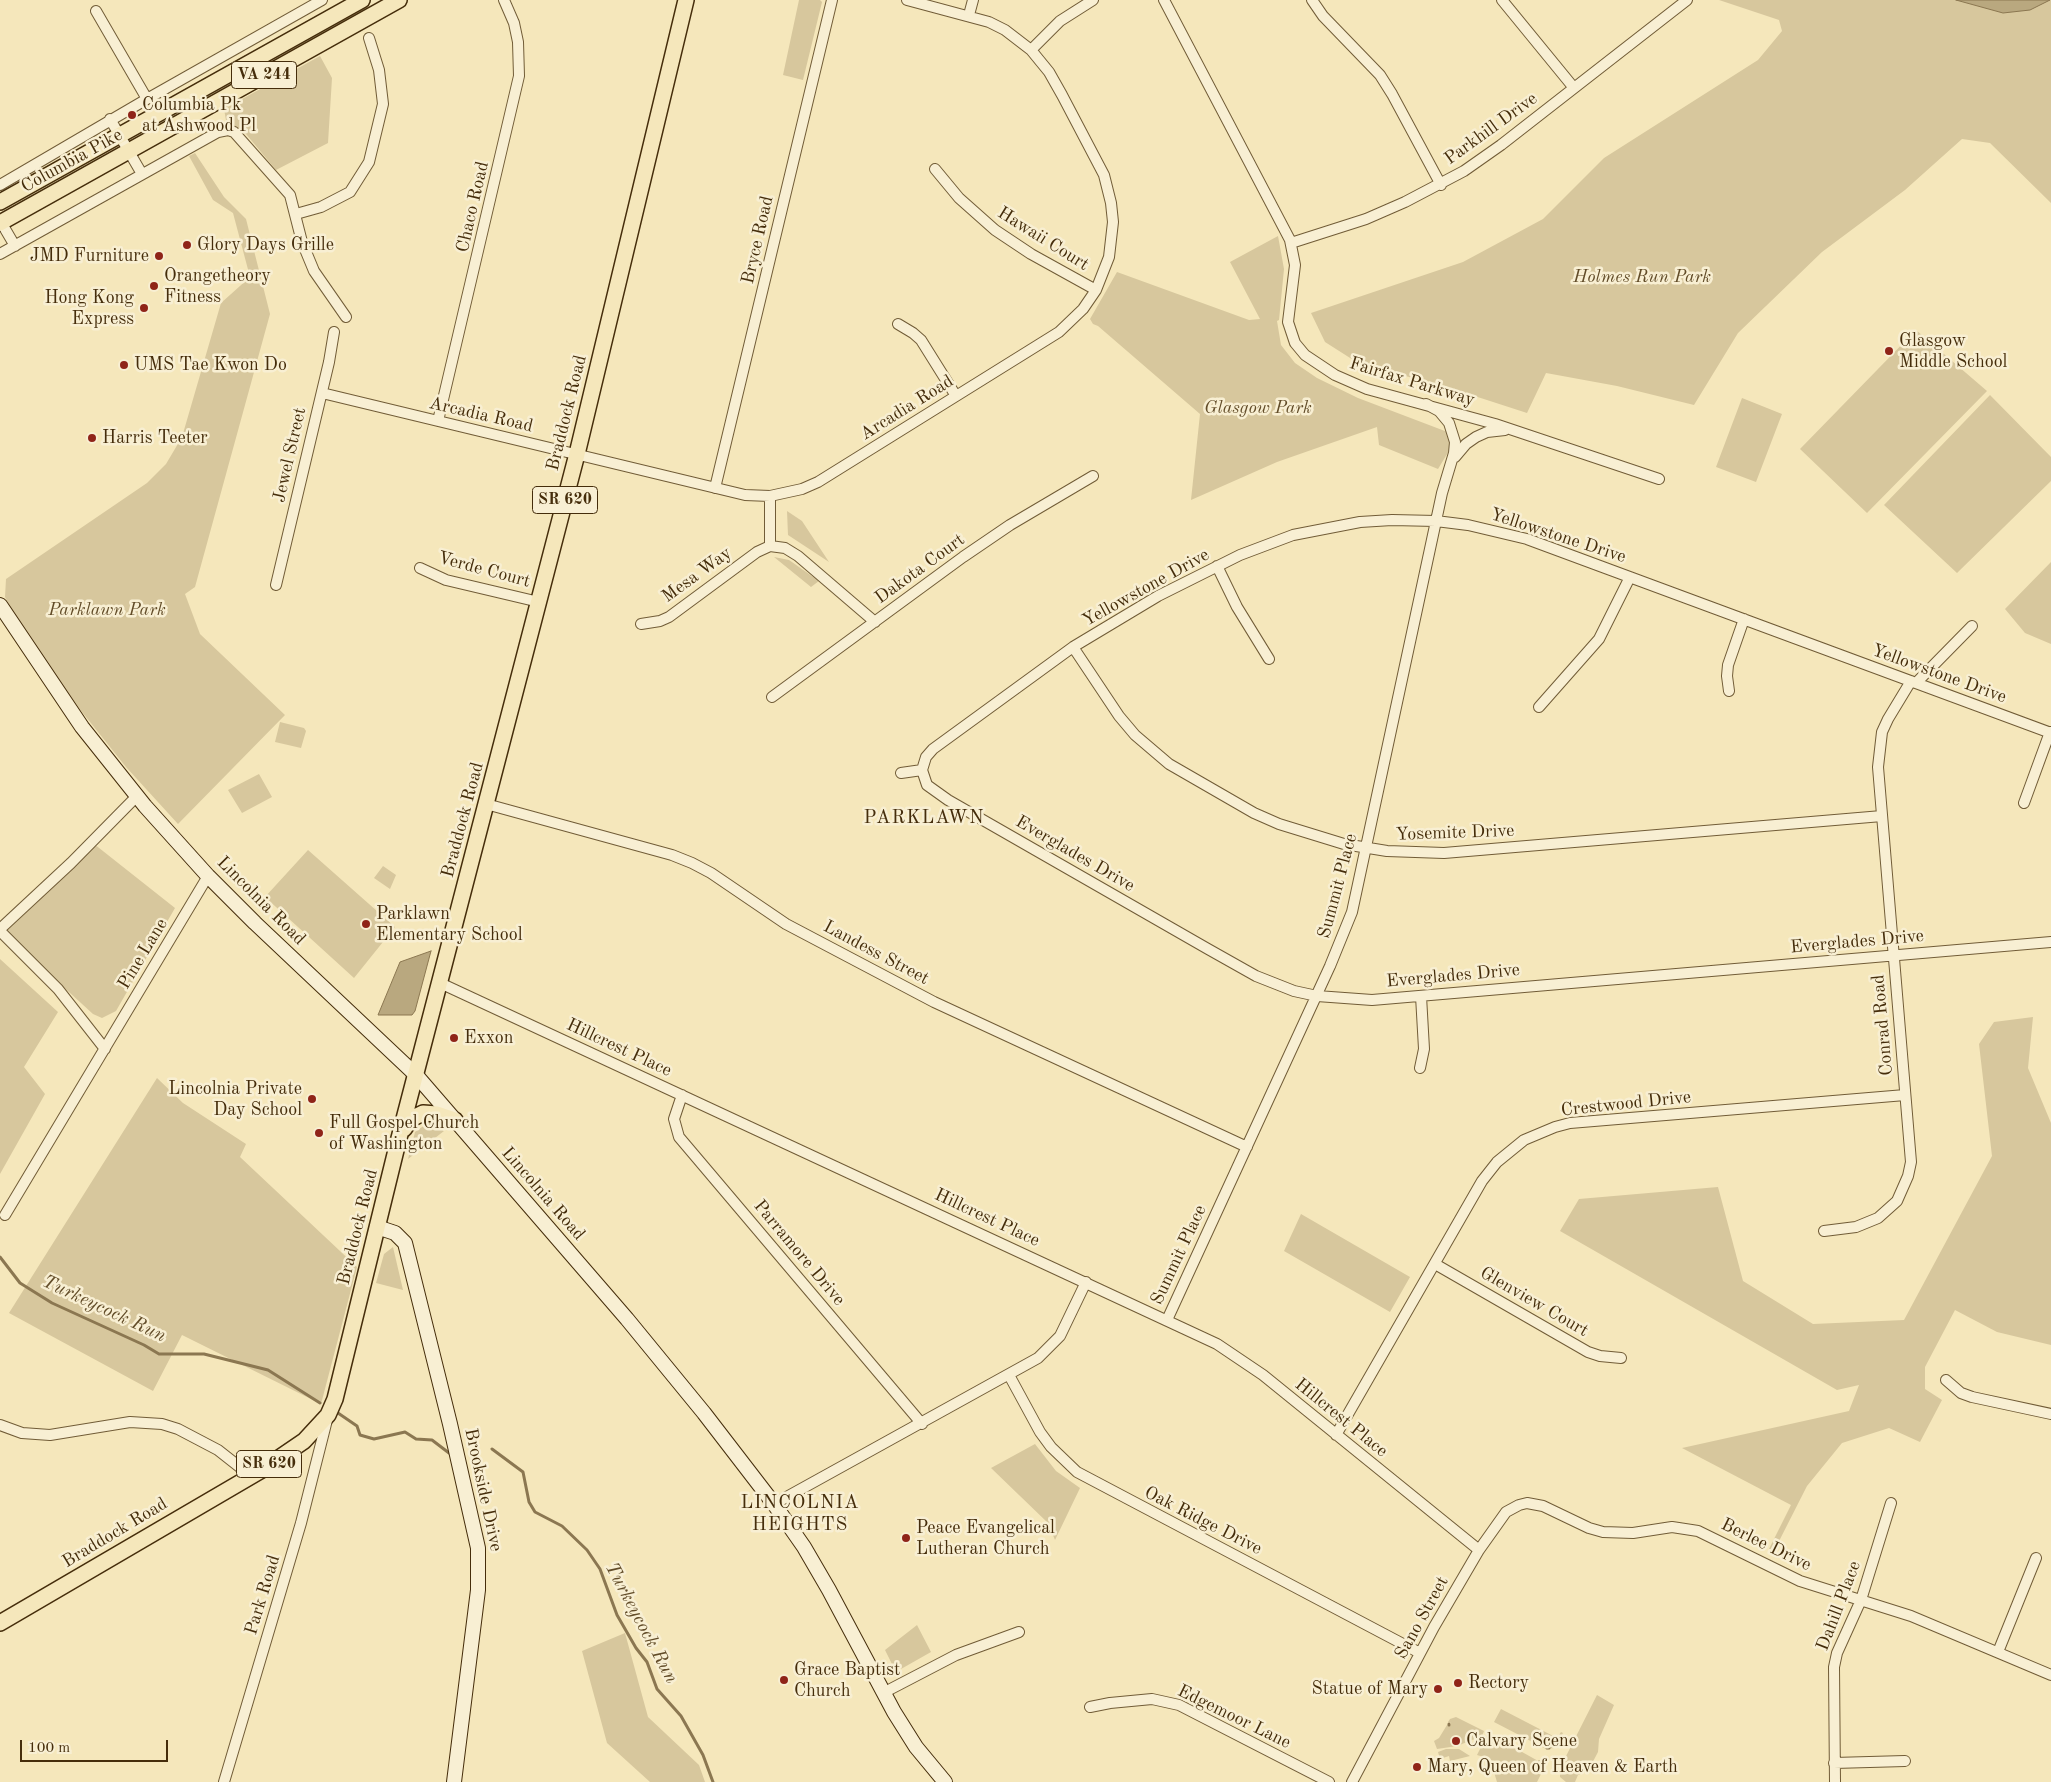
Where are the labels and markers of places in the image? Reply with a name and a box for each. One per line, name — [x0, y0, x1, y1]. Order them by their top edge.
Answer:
place label: Columbia Pk at Ashwood Pl — [142, 94, 256, 136]
marker: Columbia Pk at Ashwood Pl — [126, 109, 138, 121]
place label: Glory Days Grille — [197, 234, 334, 256]
marker: Glory Days Grille — [181, 239, 193, 251]
place label: JMD Furniture — [30, 245, 149, 267]
marker: JMD Furniture — [153, 250, 165, 262]
place label: Orangetheory Fitness — [164, 265, 271, 308]
marker: Orangetheory Fitness — [148, 280, 160, 292]
place label: Hong Kong Express — [44, 287, 134, 330]
marker: Hong Kong Express — [138, 302, 150, 314]
place label: Glasgow Middle School — [1899, 330, 2007, 372]
marker: Glasgow Middle School — [1883, 345, 1895, 357]
place label: UMS Tae Kwon Do — [134, 354, 287, 376]
marker: UMS Tae Kwon Do — [118, 359, 130, 371]
place label: Harris Teeter — [102, 427, 208, 449]
marker: Harris Teeter — [86, 432, 98, 444]
place label: Parklawn Elementary School — [376, 903, 523, 946]
marker: Parklawn Elementary School — [360, 918, 372, 930]
place label: Exxon — [464, 1027, 513, 1049]
marker: Exxon — [448, 1032, 460, 1044]
place label: Lincolnia Private Day School — [168, 1078, 302, 1120]
marker: Lincolnia Private Day School — [306, 1093, 318, 1105]
place label: Full Gospel Church of Washington — [329, 1112, 479, 1154]
marker: Full Gospel Church of Washington — [313, 1127, 325, 1139]
place label: Peace Evangelical Lutheran Church — [916, 1517, 1055, 1560]
marker: Peace Evangelical Lutheran Church — [900, 1532, 912, 1544]
place label: Grace Baptist Church — [794, 1659, 900, 1702]
place label: Rectory — [1468, 1672, 1529, 1694]
marker: Grace Baptist Church — [778, 1674, 790, 1686]
marker: Rectory — [1452, 1677, 1464, 1689]
place label: Statue of Mary — [1312, 1678, 1428, 1700]
marker: Statue of Mary — [1432, 1683, 1444, 1695]
place label: Calvary Scene — [1466, 1730, 1577, 1752]
marker: Calvary Scene — [1450, 1735, 1462, 1747]
place label: Mary, Queen of Heaven & Earth — [1427, 1756, 1678, 1778]
marker: Mary, Queen of Heaven & Earth — [1411, 1761, 1423, 1773]

